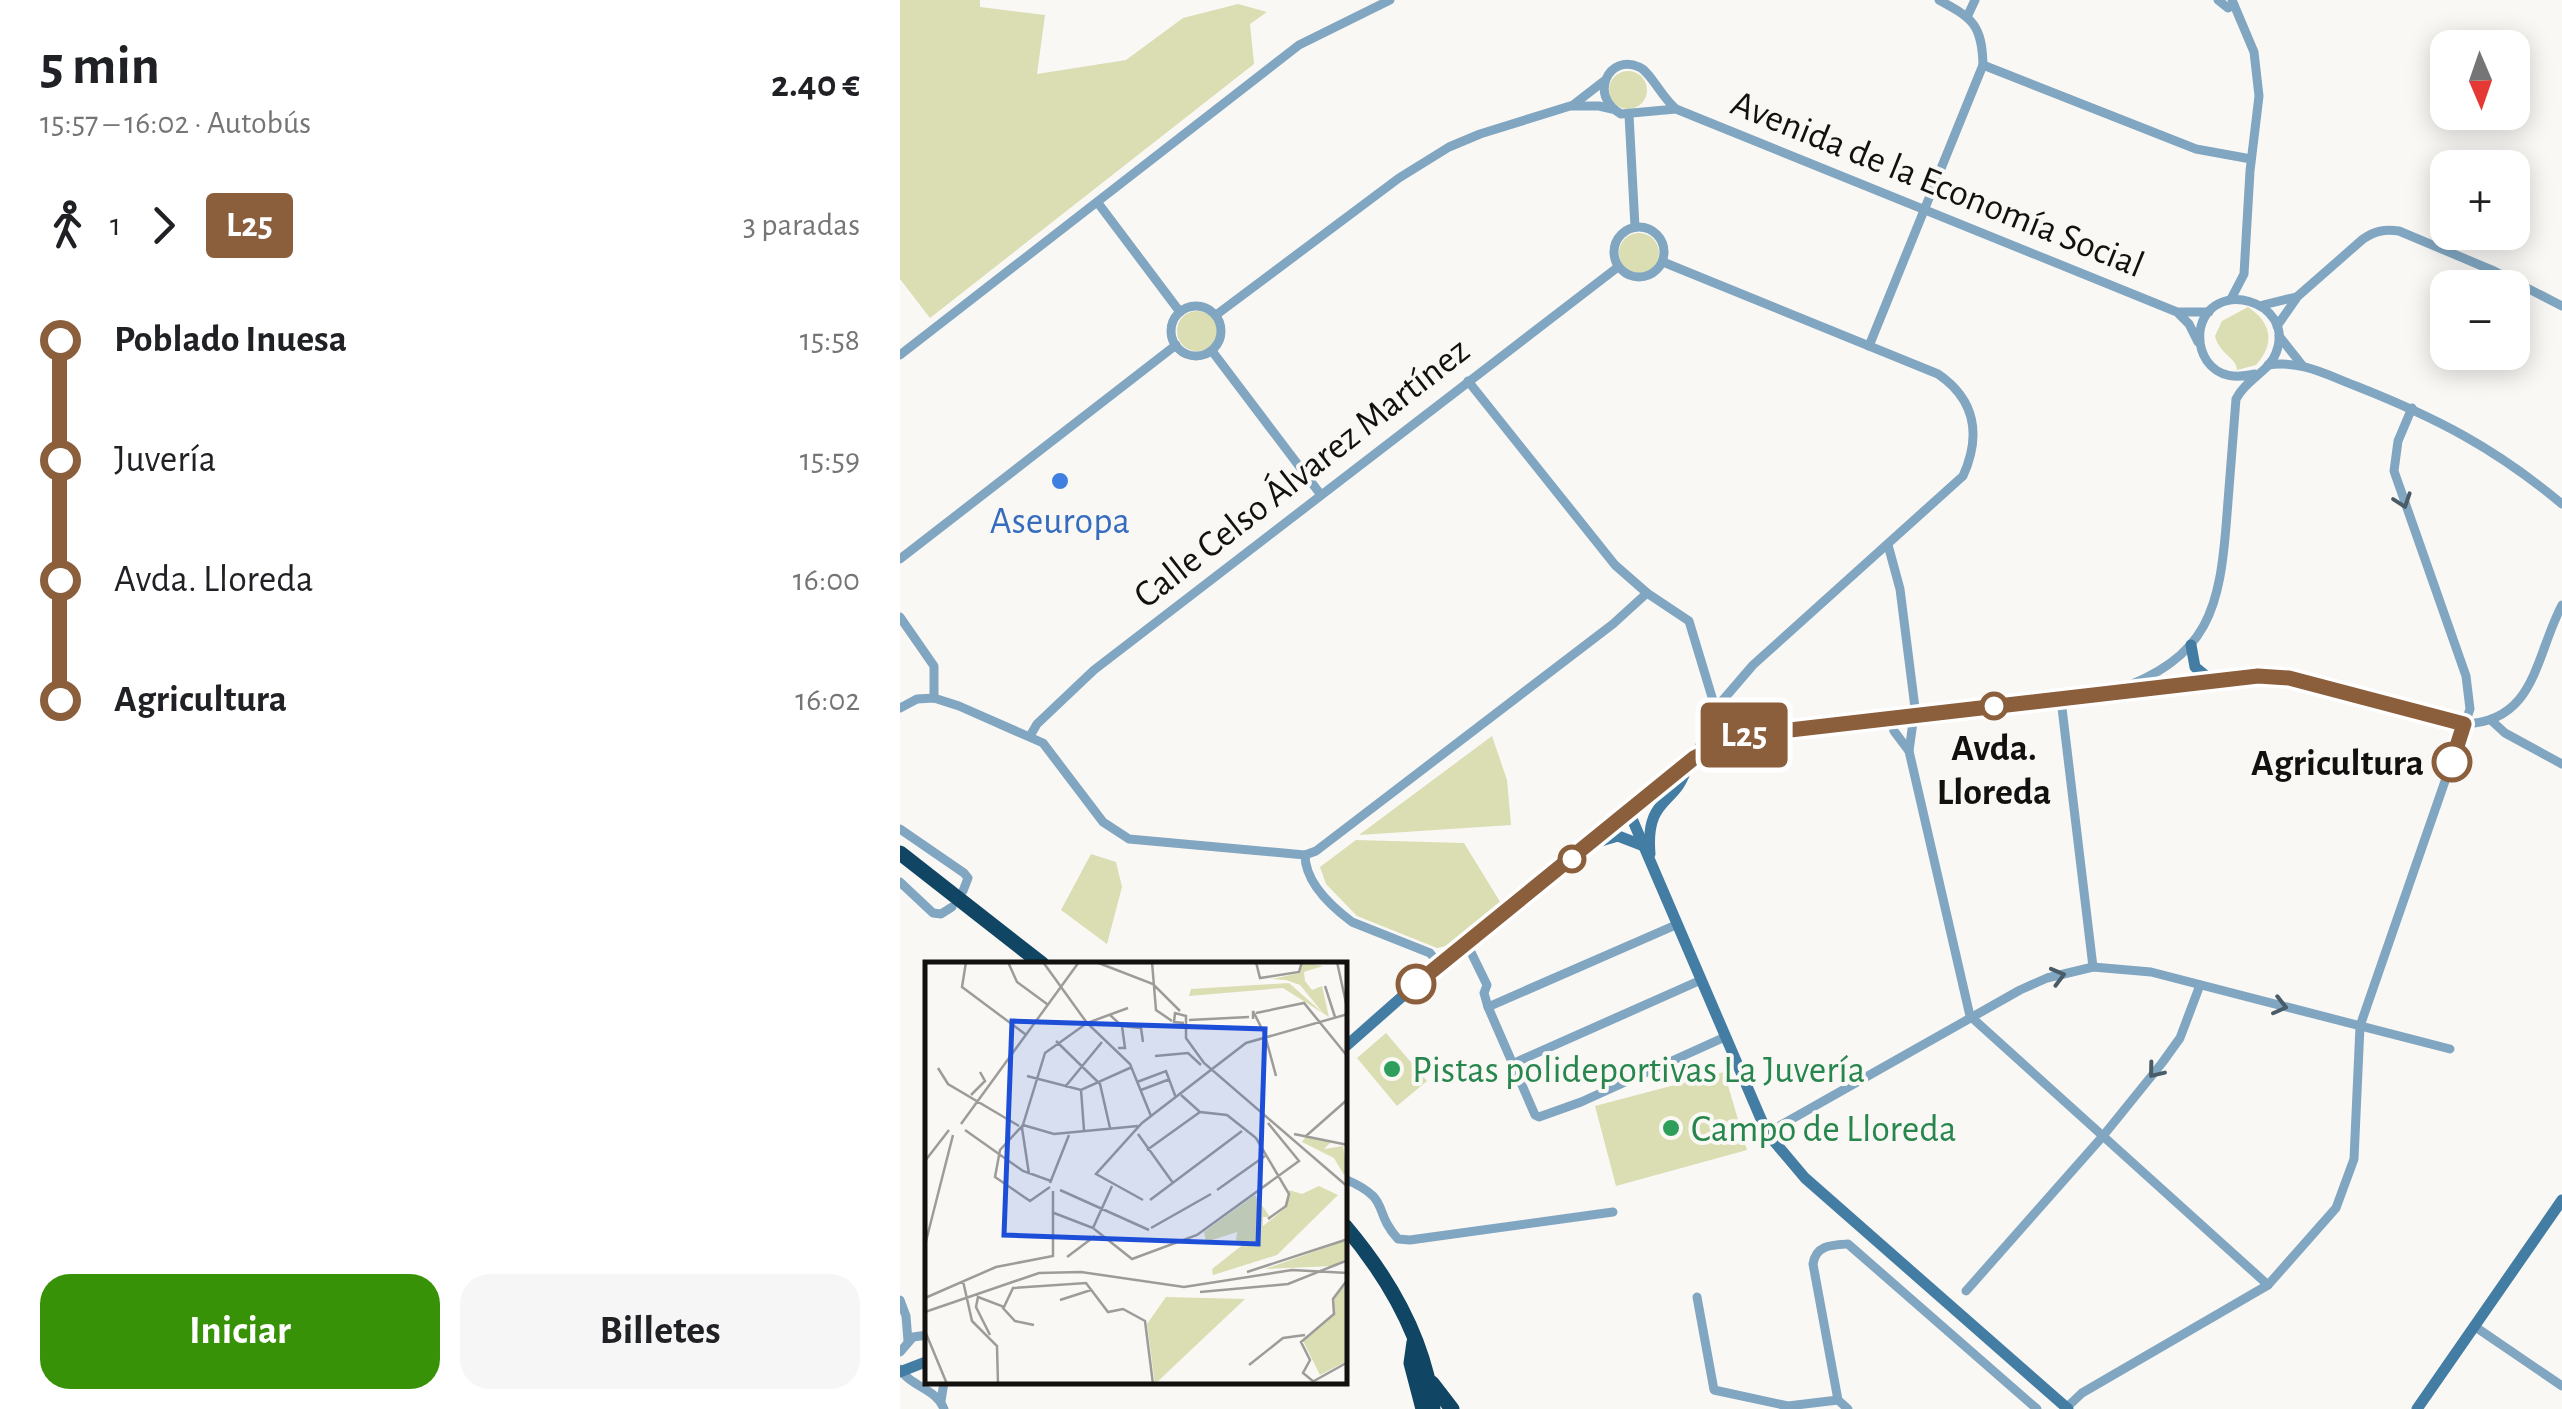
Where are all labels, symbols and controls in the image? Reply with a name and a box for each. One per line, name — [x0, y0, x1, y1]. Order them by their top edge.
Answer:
north arrow — [2430, 30, 2530, 130]
map controls — [2430, 30, 2530, 370]
text: 5 min — [40, 39, 160, 94]
text: 2.40 € — [771, 66, 860, 104]
street label: Avenida de la Economía Social — [1725, 85, 2149, 285]
text: 15:57 – 16:02 · Autobús — [40, 107, 311, 139]
button: + — [2430, 150, 2530, 250]
icon: walk — [40, 198, 95, 253]
icon: forward — [136, 198, 191, 253]
text: L25 — [226, 208, 273, 243]
text: 1 — [110, 209, 121, 241]
text: 3 paradas — [743, 209, 860, 241]
button: − — [2430, 270, 2530, 370]
text: Poblado Inuesa — [114, 321, 347, 359]
text: 15:58 — [800, 324, 860, 356]
street label: Calle Celso Álvarez Martínez — [1125, 328, 1477, 616]
text: Juvería — [114, 441, 216, 479]
text: 15:59 — [800, 444, 860, 476]
marker: Aseuropa — [1049, 470, 1071, 492]
one-way arrow — [2391, 491, 2412, 508]
place label: Aseuropa — [990, 503, 1130, 541]
text: Avda. Lloreda — [114, 561, 313, 599]
text: 16:00 — [793, 564, 860, 596]
text: Agricultura — [114, 681, 287, 719]
text: 16:02 — [795, 684, 860, 716]
marker: Avda. Lloreda — [1981, 693, 2007, 719]
line badge: L25 — [1686, 702, 1802, 768]
text: L25 — [1721, 718, 1767, 753]
place label: Avda. Lloreda — [1937, 730, 2051, 812]
marker: Agricultura — [2433, 743, 2471, 781]
place label: Agricultura — [2251, 745, 2424, 783]
unlabelled marker — [1559, 846, 1585, 872]
inset map — [925, 962, 1348, 1384]
unlabelled marker — [1397, 965, 1435, 1003]
one-way arrow — [2049, 966, 2066, 987]
one-way arrow — [2271, 994, 2288, 1015]
place label: Pistas polideportivas La Juvería — [1412, 1052, 1865, 1090]
marker: Pistas polideportivas La Juvería — [1381, 1058, 1403, 1080]
one-way arrow — [2150, 1060, 2167, 1078]
place label: Campo de Lloreda — [1691, 1111, 1957, 1149]
marker: Campo de Lloreda — [1660, 1117, 1682, 1139]
button: Iniciar — [40, 1274, 440, 1389]
button: Billetes — [460, 1274, 860, 1389]

